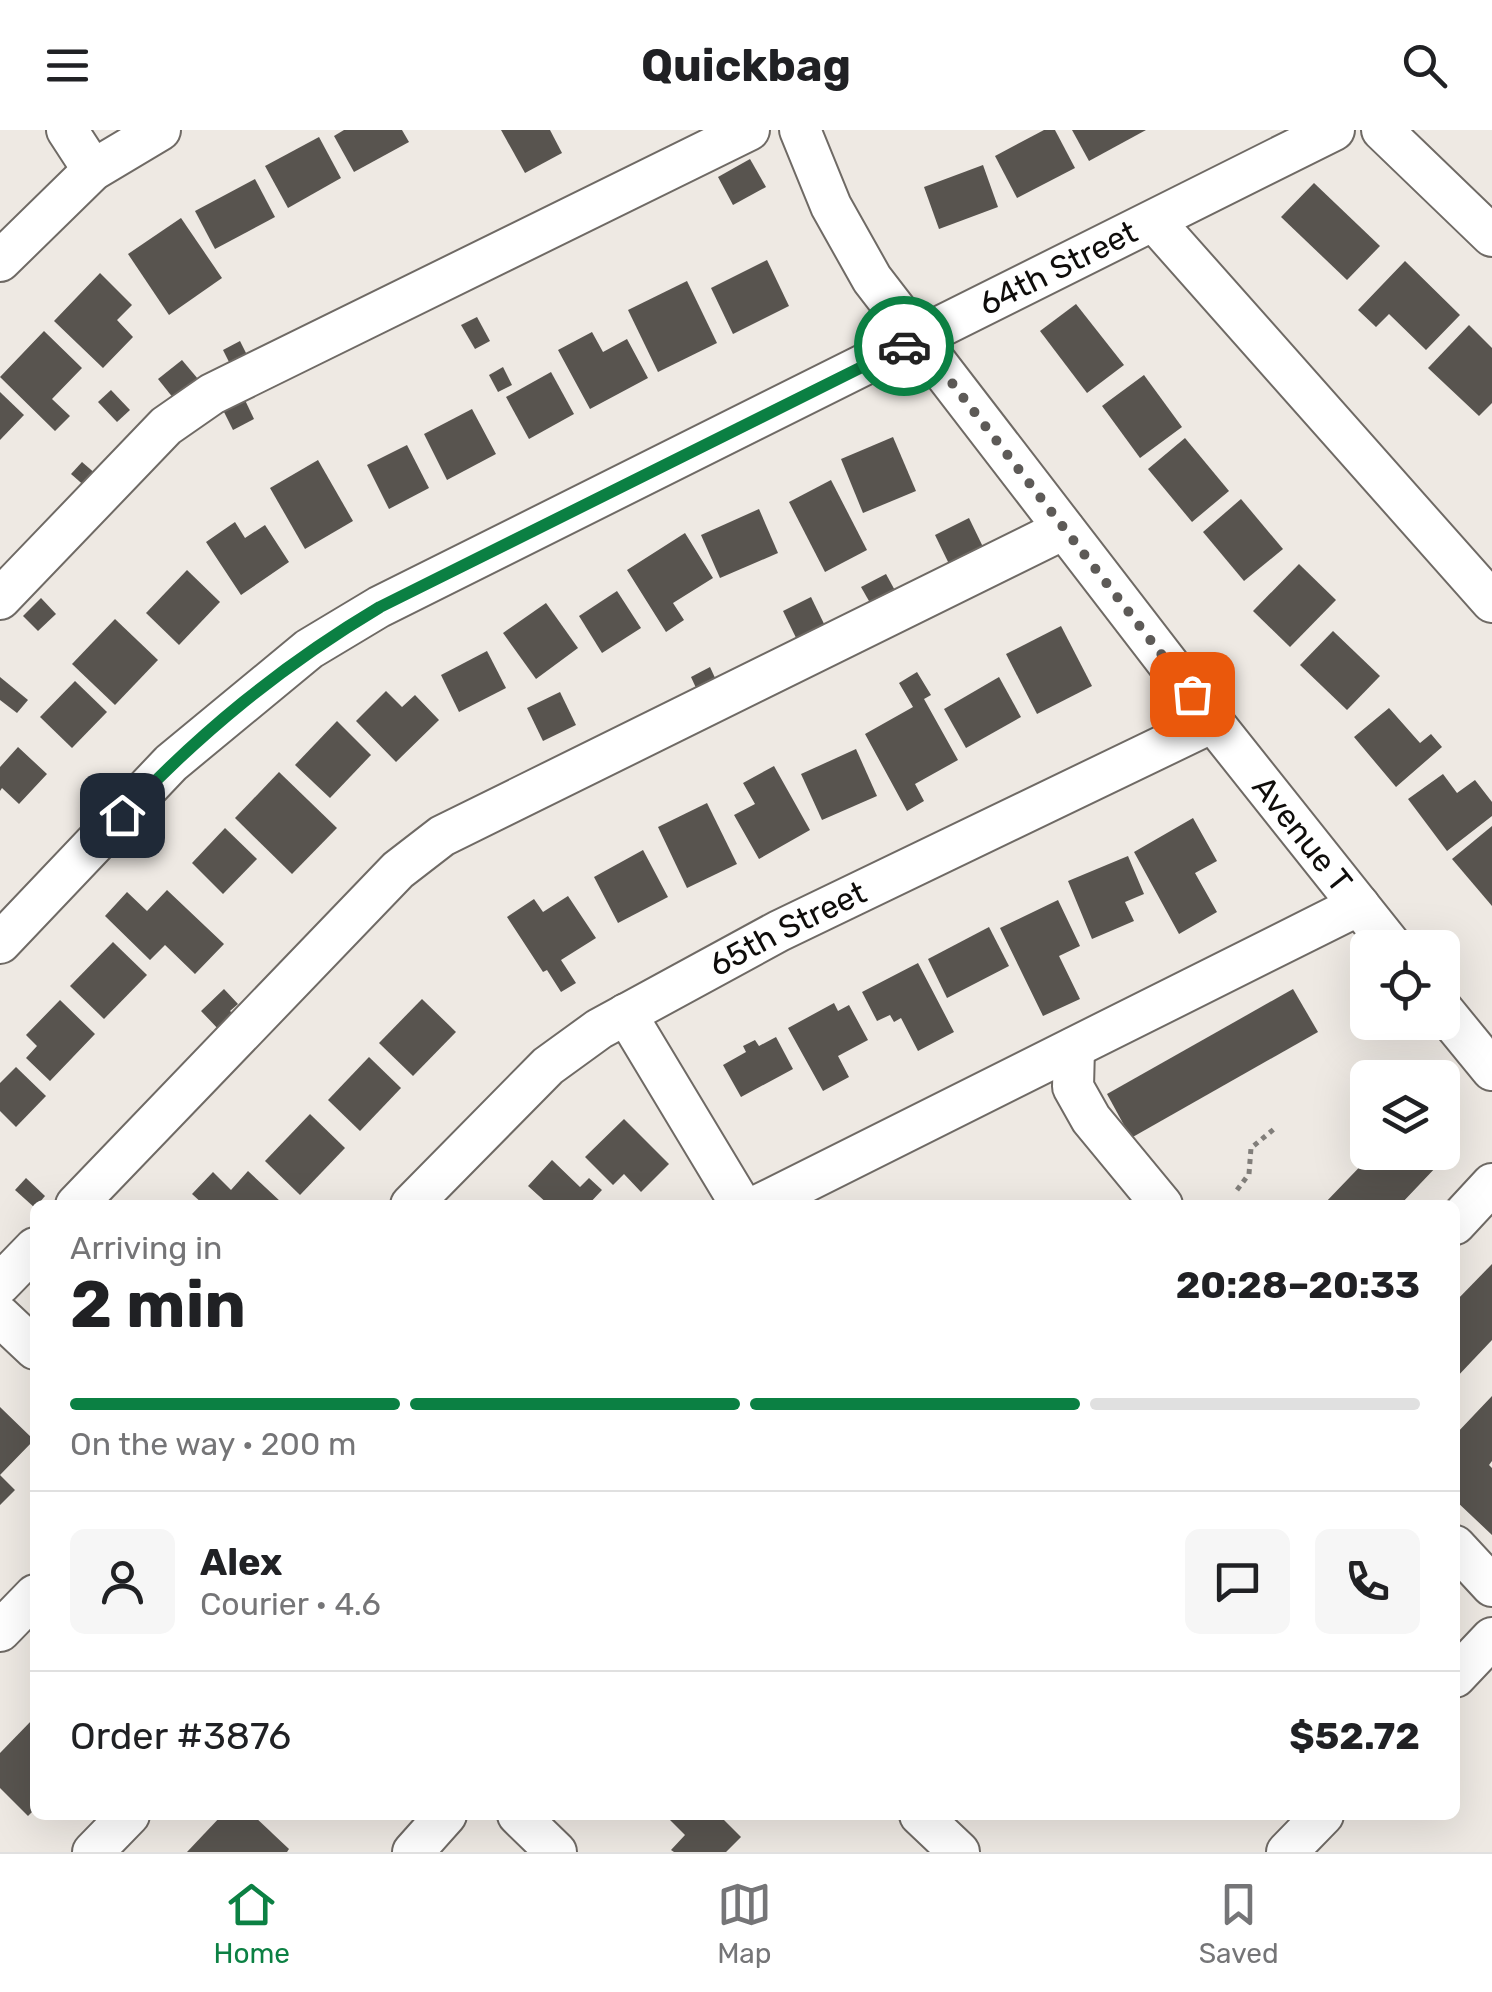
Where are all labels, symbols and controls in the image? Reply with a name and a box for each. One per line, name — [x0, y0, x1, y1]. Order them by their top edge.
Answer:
icon: menu — [40, 38, 95, 93]
icon: search — [1397, 38, 1452, 93]
text: Quickbag — [641, 39, 851, 92]
street label: 64th Street — [973, 212, 1143, 323]
courier — [854, 296, 954, 396]
icon: car — [877, 319, 932, 374]
pin — [1150, 652, 1235, 737]
icon: bag — [1165, 667, 1220, 722]
street label: Avenue T — [1244, 768, 1360, 900]
pin — [80, 773, 165, 858]
icon: home — [95, 788, 150, 843]
street label: 65th Street — [703, 873, 872, 984]
map controls — [1350, 930, 1460, 1170]
button: locate — [1350, 930, 1460, 1040]
button: layers — [1350, 1060, 1460, 1170]
text: Arriving in — [70, 1229, 222, 1267]
text: 20:28–20:33 — [1176, 1262, 1420, 1308]
text: 2 min — [70, 1266, 246, 1343]
text: On the way · 200 m — [70, 1425, 357, 1463]
button: person — [70, 1529, 175, 1634]
button: chat — [1185, 1529, 1290, 1634]
button: phone — [1315, 1529, 1420, 1634]
text: Alex — [200, 1539, 282, 1585]
text: Courier · 4.6 — [200, 1585, 381, 1623]
text: Order #3876 — [70, 1713, 291, 1759]
text: $52.72 — [1289, 1713, 1420, 1759]
tab: Home — [213, 1877, 290, 1970]
tab: Map — [717, 1877, 772, 1970]
tab: Saved — [1199, 1877, 1279, 1970]

